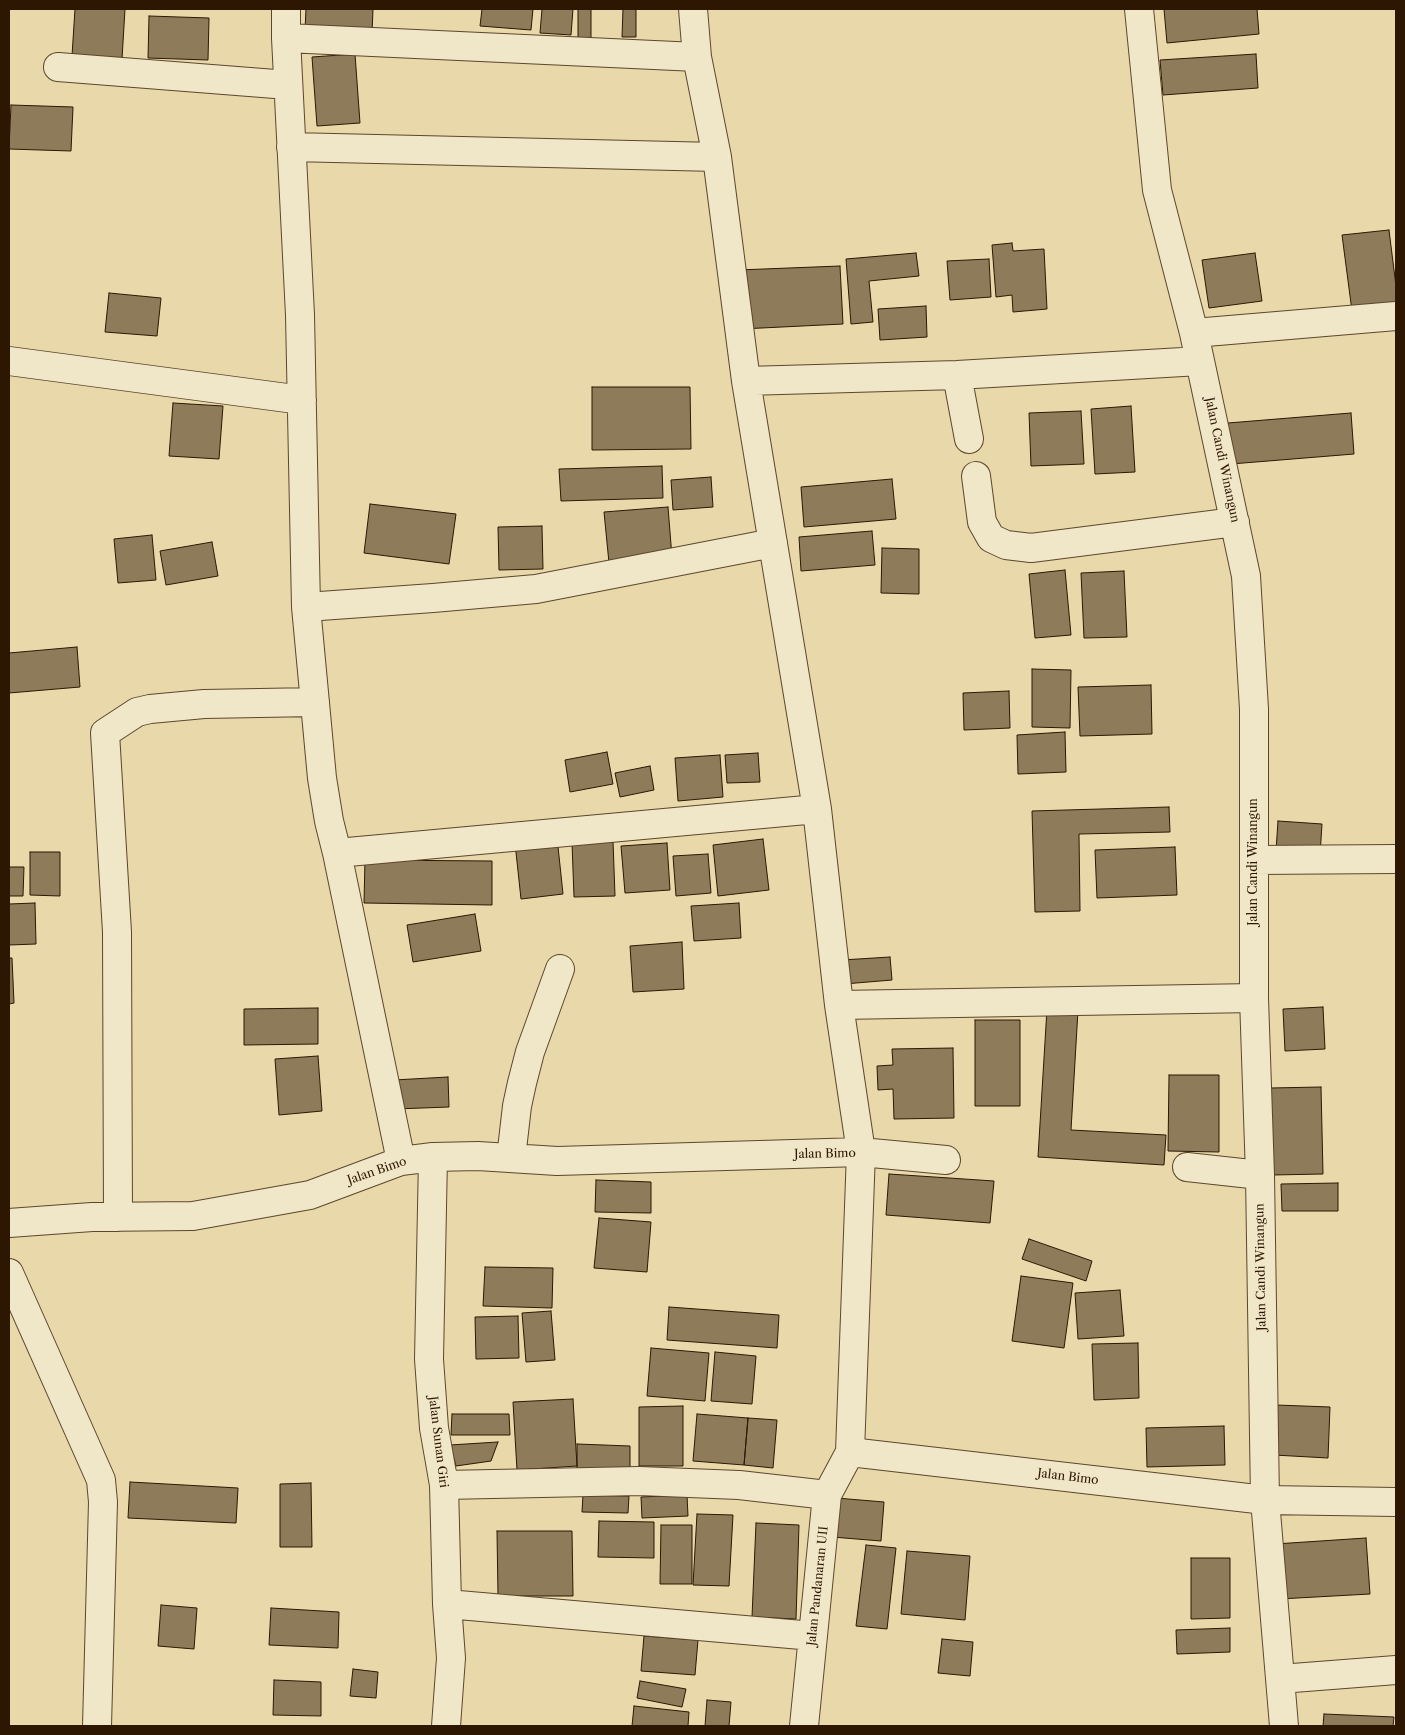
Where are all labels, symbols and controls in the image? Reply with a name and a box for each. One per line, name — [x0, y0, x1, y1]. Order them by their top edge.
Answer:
street label: Jalan Candi Winangun — [1202, 396, 1242, 524]
street label: Jalan Candi Winangun — [1247, 798, 1261, 926]
street label: Jalan Bimo — [794, 1146, 856, 1162]
street label: Jalan Bimo — [346, 1154, 408, 1188]
street label: Jalan Candi Winangun — [1253, 1203, 1269, 1331]
street label: Jalan Sunan Giri — [425, 1395, 451, 1489]
street label: Jalan Bimo — [1037, 1466, 1099, 1488]
street label: Jalan Pandanaran UII — [805, 1525, 831, 1647]

